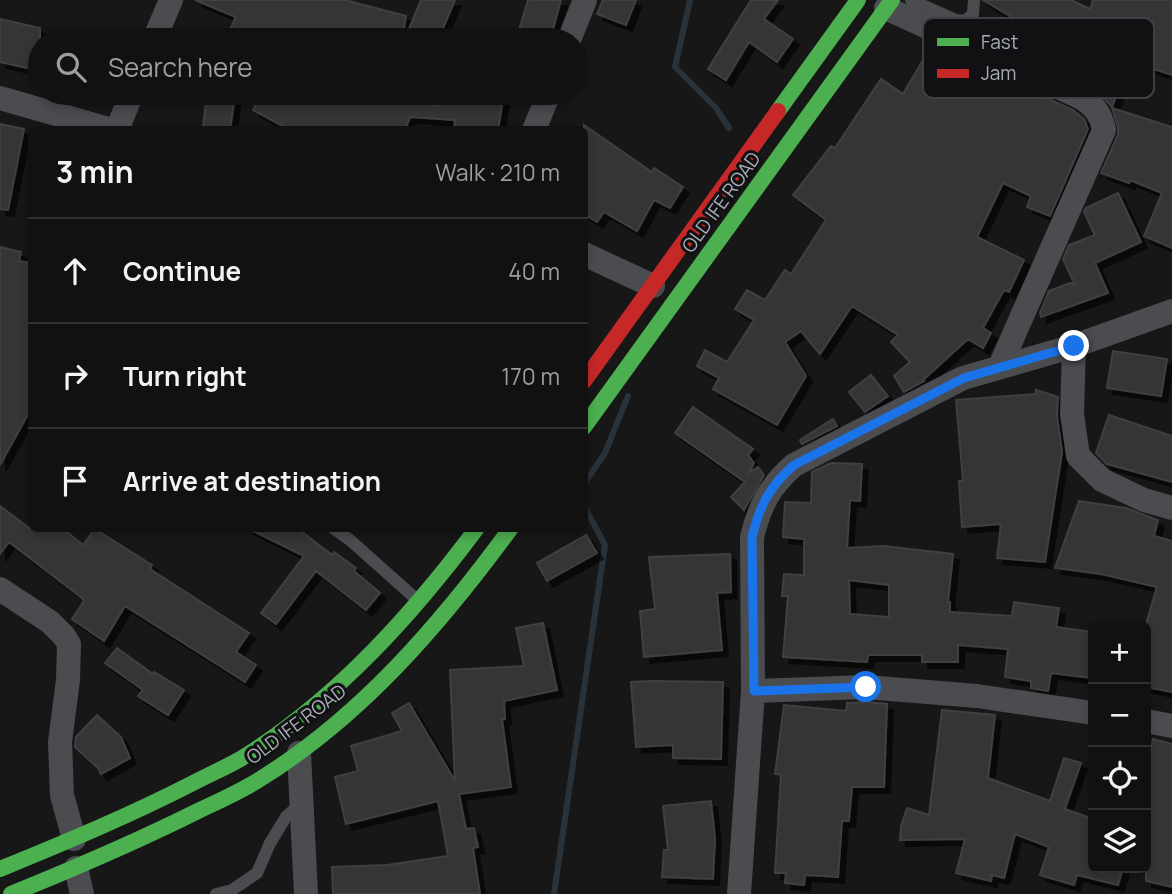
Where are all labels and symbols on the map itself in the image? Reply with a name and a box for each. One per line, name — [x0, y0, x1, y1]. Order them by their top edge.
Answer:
legend — [923, 18, 1154, 98]
text: Fast — [981, 29, 1018, 55]
text: Jam — [981, 60, 1016, 86]
street label: OLD IFE ROAD — [676, 146, 766, 258]
route end — [1058, 330, 1089, 361]
route start — [850, 671, 881, 702]
street label: OLD IFE ROAD — [241, 678, 351, 770]

